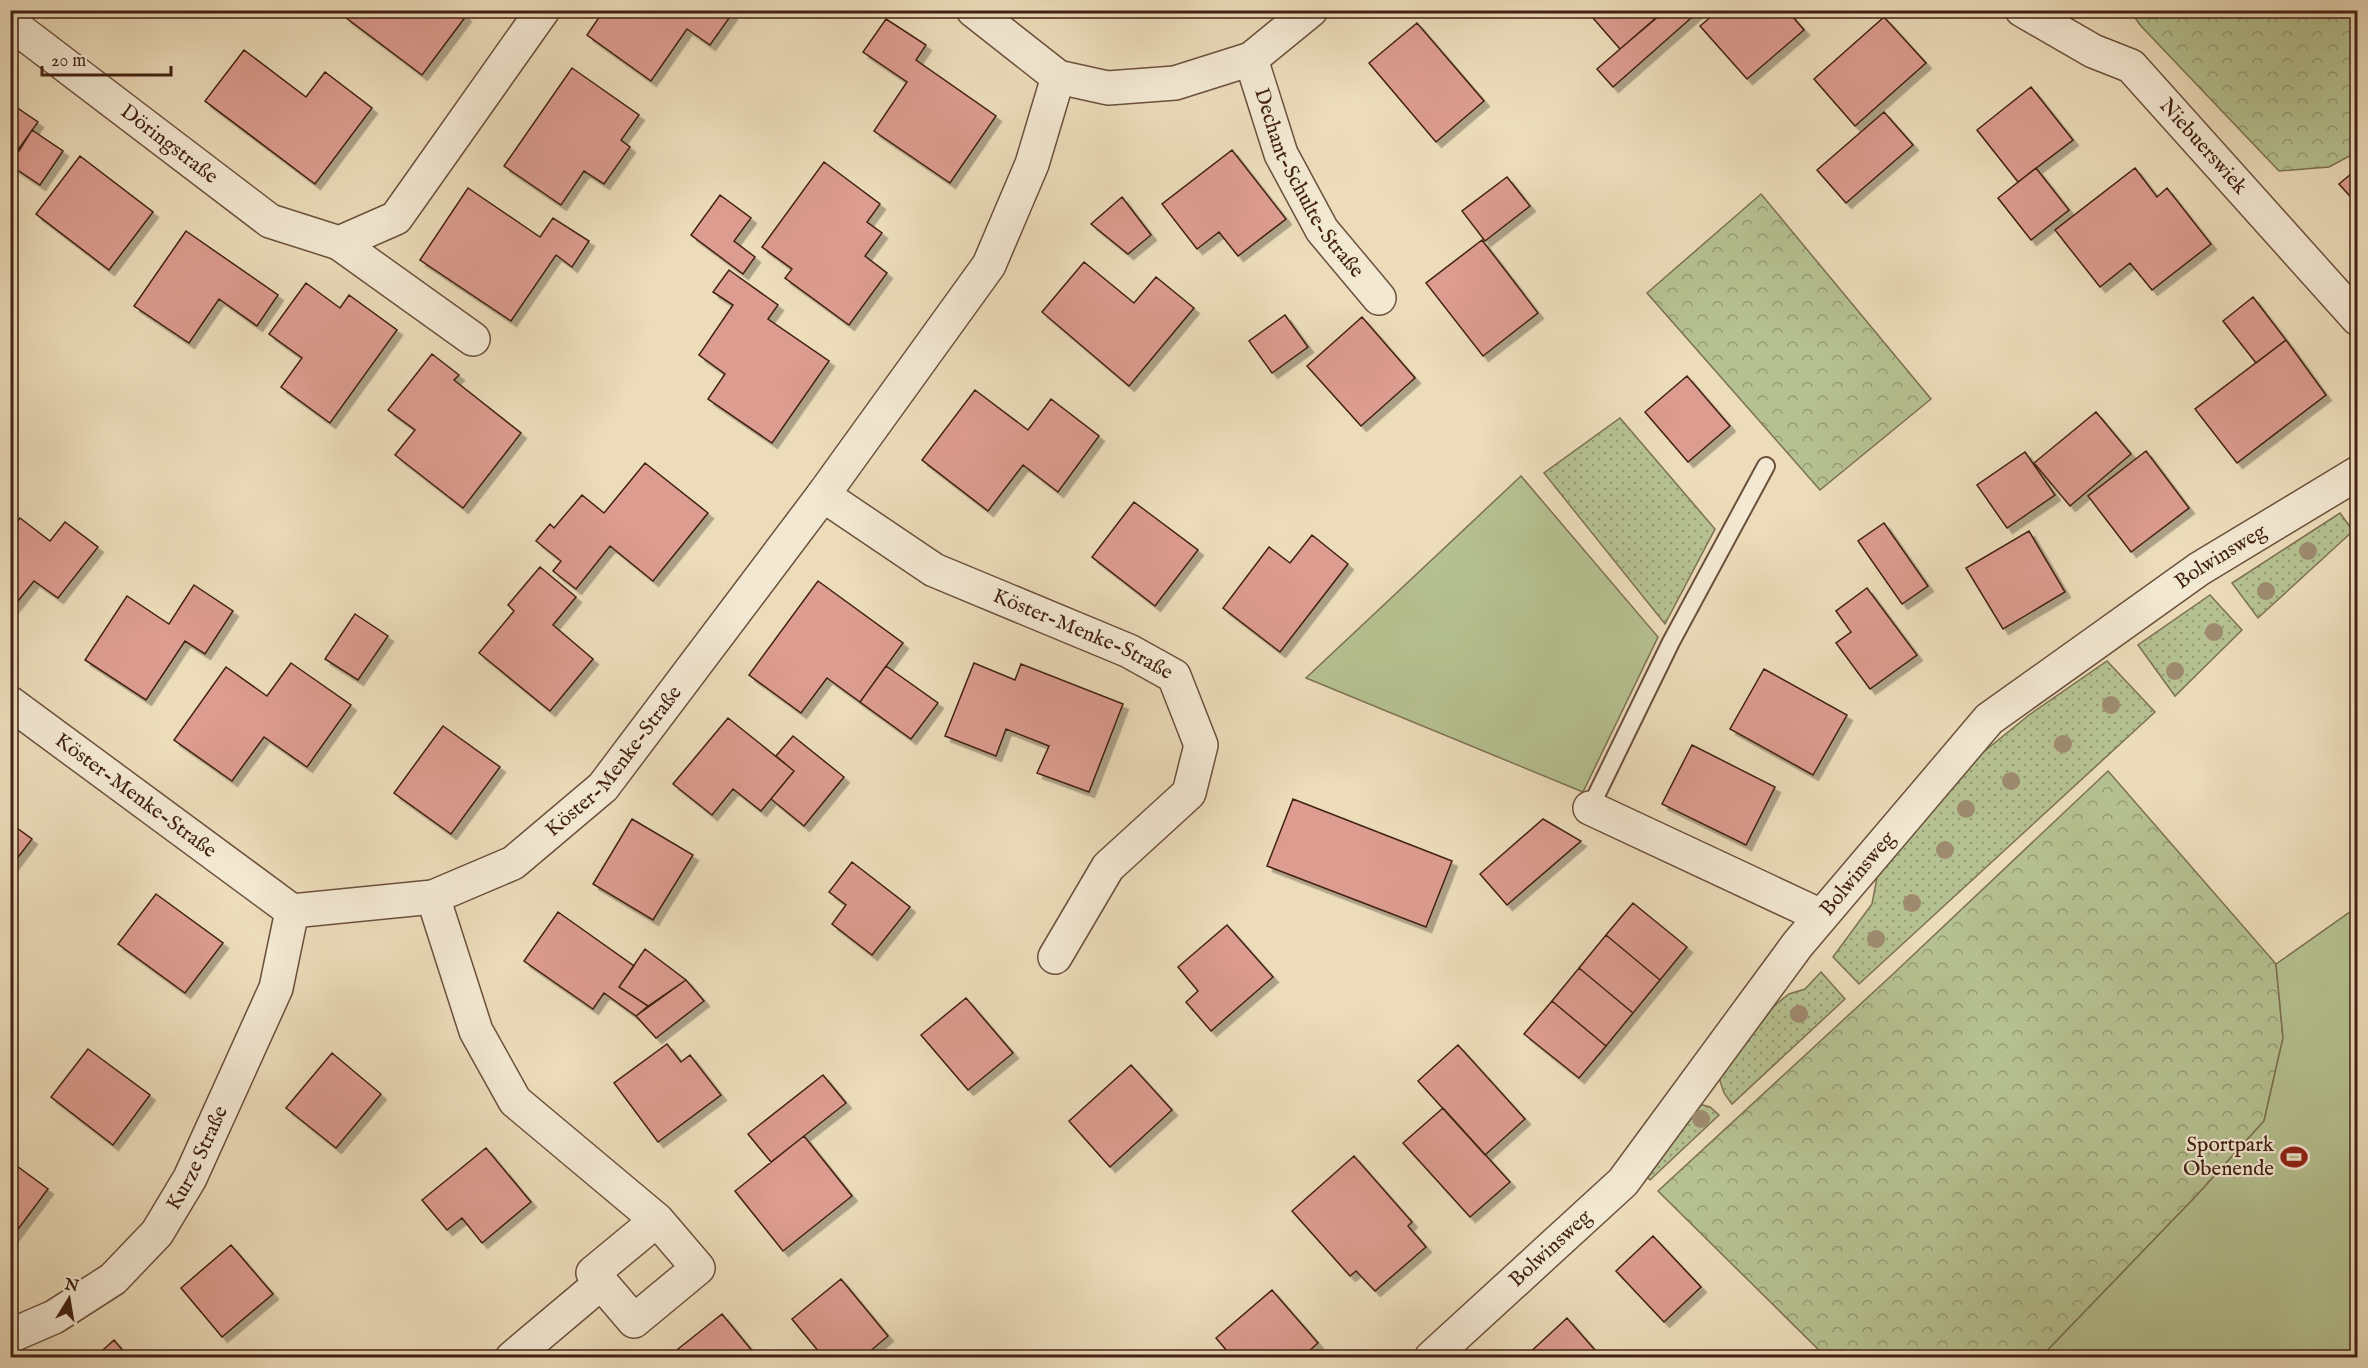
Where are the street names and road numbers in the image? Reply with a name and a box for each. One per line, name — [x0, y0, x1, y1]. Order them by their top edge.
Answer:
street label: Dechant-Schulte-Straße — [1247, 85, 1370, 284]
street label: Niebuerswiek — [2153, 93, 2254, 201]
street label: Döringstraße — [115, 98, 224, 190]
street label: Bolwinsweg — [2169, 518, 2272, 596]
street label: Köster-Menke-Straße — [989, 582, 1178, 686]
street label: Köster-Menke-Straße — [540, 680, 688, 843]
street label: Köster-Menke-Straße — [49, 727, 222, 864]
street label: Bolwinsweg — [1814, 825, 1902, 922]
street label: Kurze Straße — [160, 1101, 234, 1215]
street label: Bolwinsweg — [1503, 1203, 1598, 1293]

